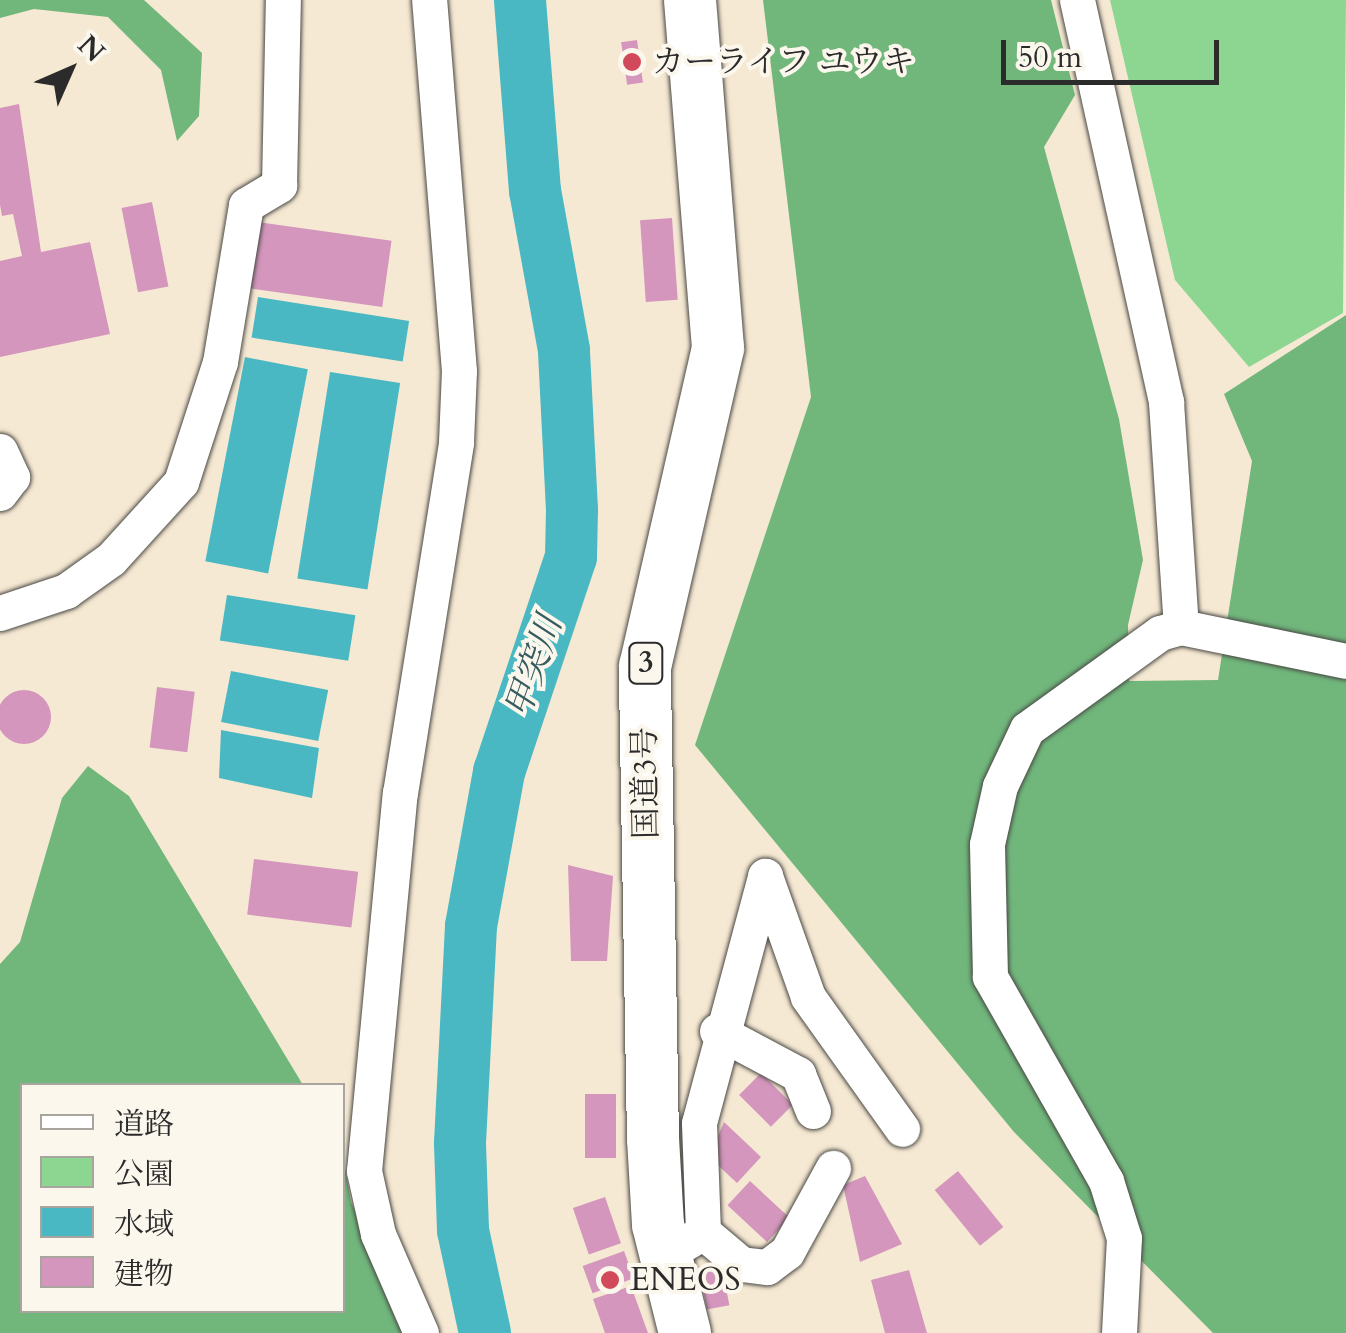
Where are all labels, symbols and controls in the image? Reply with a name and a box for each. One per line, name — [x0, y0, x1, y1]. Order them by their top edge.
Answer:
north arrow — [20, 20, 120, 120]
scale bar — [1006, 20, 1224, 82]
text: N — [69, 27, 113, 71]
text: 50 m — [1018, 37, 1082, 78]
place label: カーライフ ユウキ — [652, 43, 917, 81]
marker: カーライフ ユウキ — [621, 51, 643, 73]
water label: 甲突川 — [497, 611, 571, 723]
road number: 3 — [626, 638, 666, 688]
street label: 国道3号 — [626, 726, 666, 840]
legend — [20, 1083, 345, 1313]
text: 道路 — [114, 1104, 174, 1145]
text: 公園 — [114, 1154, 174, 1195]
text: 水域 — [114, 1204, 174, 1245]
text: 建物 — [114, 1254, 174, 1295]
place label: ENEOS — [630, 1261, 740, 1299]
marker: ENEOS — [599, 1269, 621, 1291]

